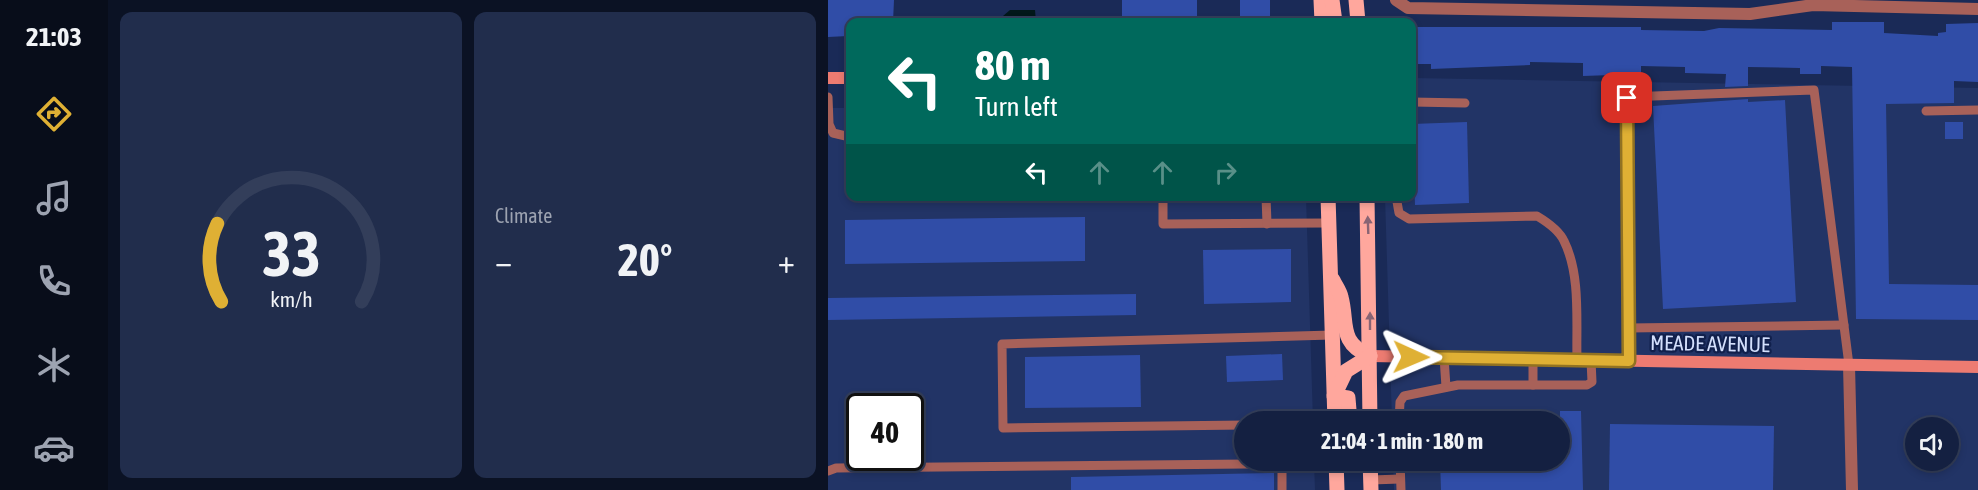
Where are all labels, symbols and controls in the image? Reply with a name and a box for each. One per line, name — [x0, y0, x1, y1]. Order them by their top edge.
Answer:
text: 21:03 — [26, 21, 82, 52]
text: 80 m — [975, 41, 1050, 89]
icon: left — [876, 42, 954, 120]
pin — [1601, 72, 1652, 123]
icon: arrive — [1610, 81, 1643, 114]
text: Turn left — [975, 91, 1058, 122]
icon: directions — [33, 93, 75, 135]
icon: left — [1020, 156, 1053, 189]
icon: ahead — [1083, 156, 1116, 189]
icon: ahead — [1146, 156, 1179, 189]
icon: right — [1209, 156, 1242, 189]
icon: music — [33, 177, 75, 219]
text: Climate — [495, 204, 552, 227]
one-way arrow — [1363, 215, 1373, 234]
text: 33 — [262, 218, 320, 289]
text: 20° — [618, 234, 672, 286]
text: − — [495, 242, 512, 280]
text: + — [778, 242, 795, 280]
icon: phone — [33, 260, 75, 302]
text: km/h — [270, 287, 312, 312]
one-way arrow — [1365, 312, 1374, 331]
position arrow — [1379, 325, 1443, 389]
street label: MEADE AVENUE — [1650, 330, 1770, 356]
icon: climate — [33, 344, 75, 386]
speed limit sign: 40 — [846, 393, 924, 471]
map controls — [1905, 417, 1959, 471]
button: sound — [1905, 417, 1959, 471]
icon: car — [33, 427, 75, 469]
text: 21:04 · 1 min · 180 m — [1321, 428, 1483, 454]

